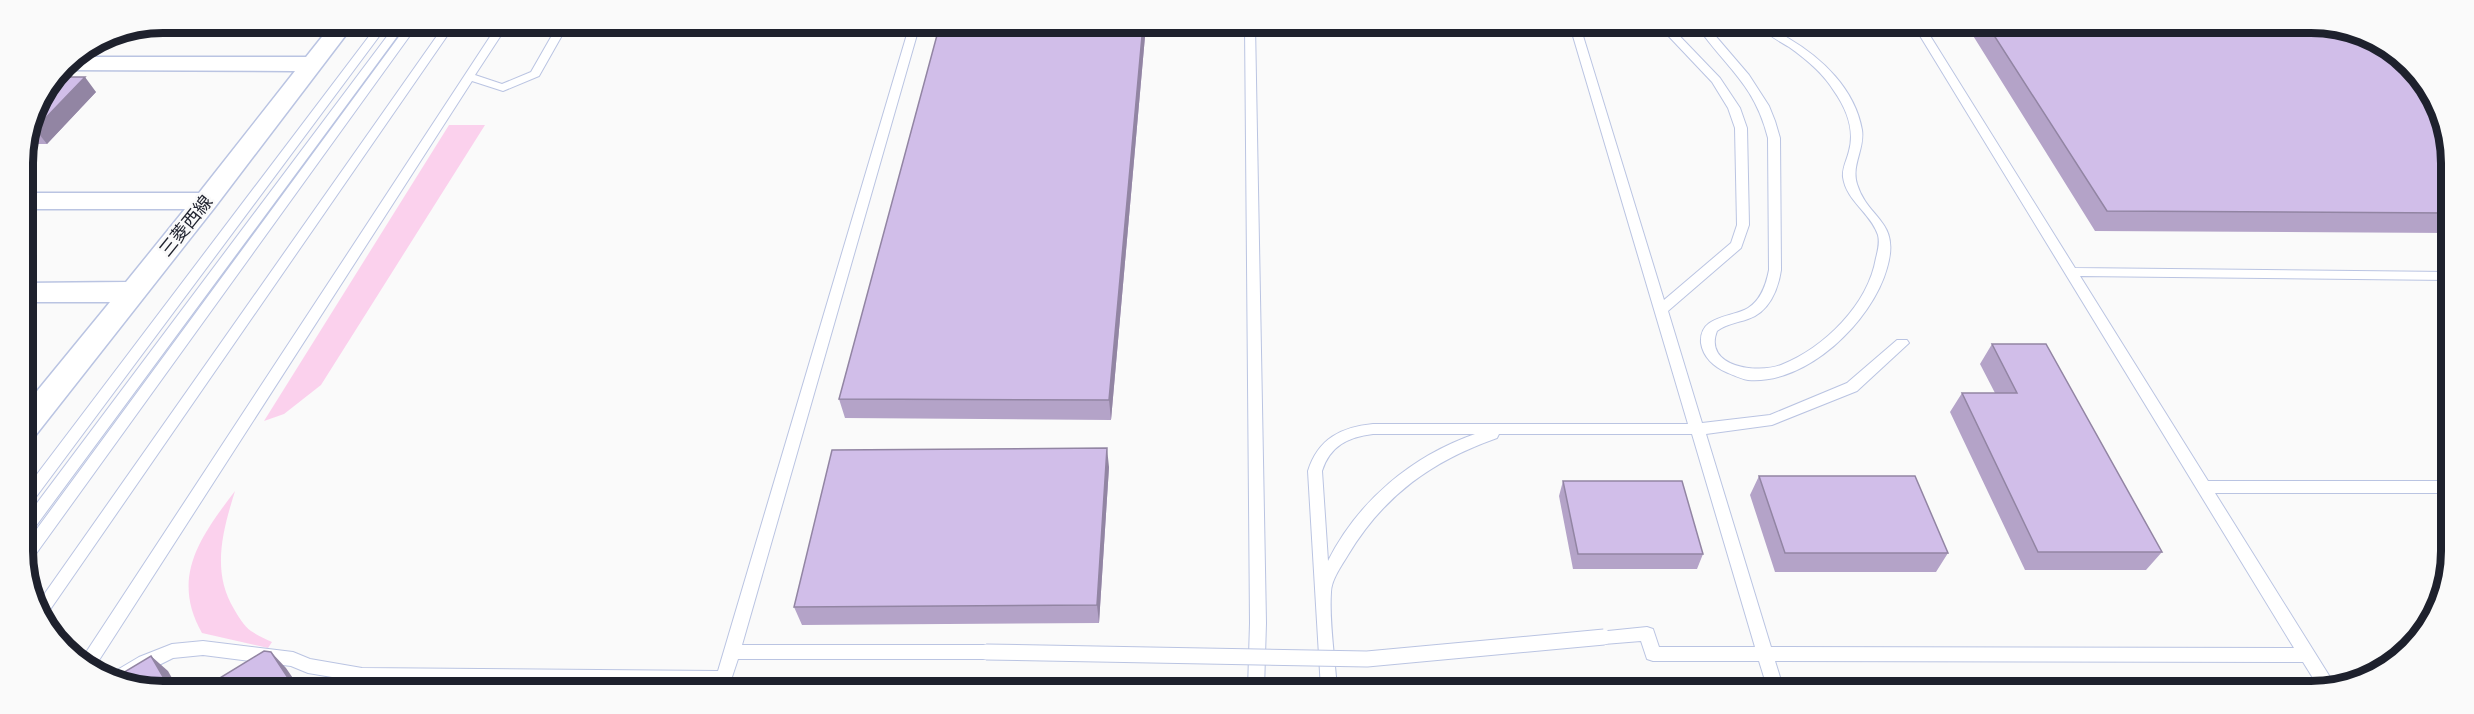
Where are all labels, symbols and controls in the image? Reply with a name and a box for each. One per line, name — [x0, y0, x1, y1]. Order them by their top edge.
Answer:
street label: 三菱西線 — [154, 190, 217, 261]

